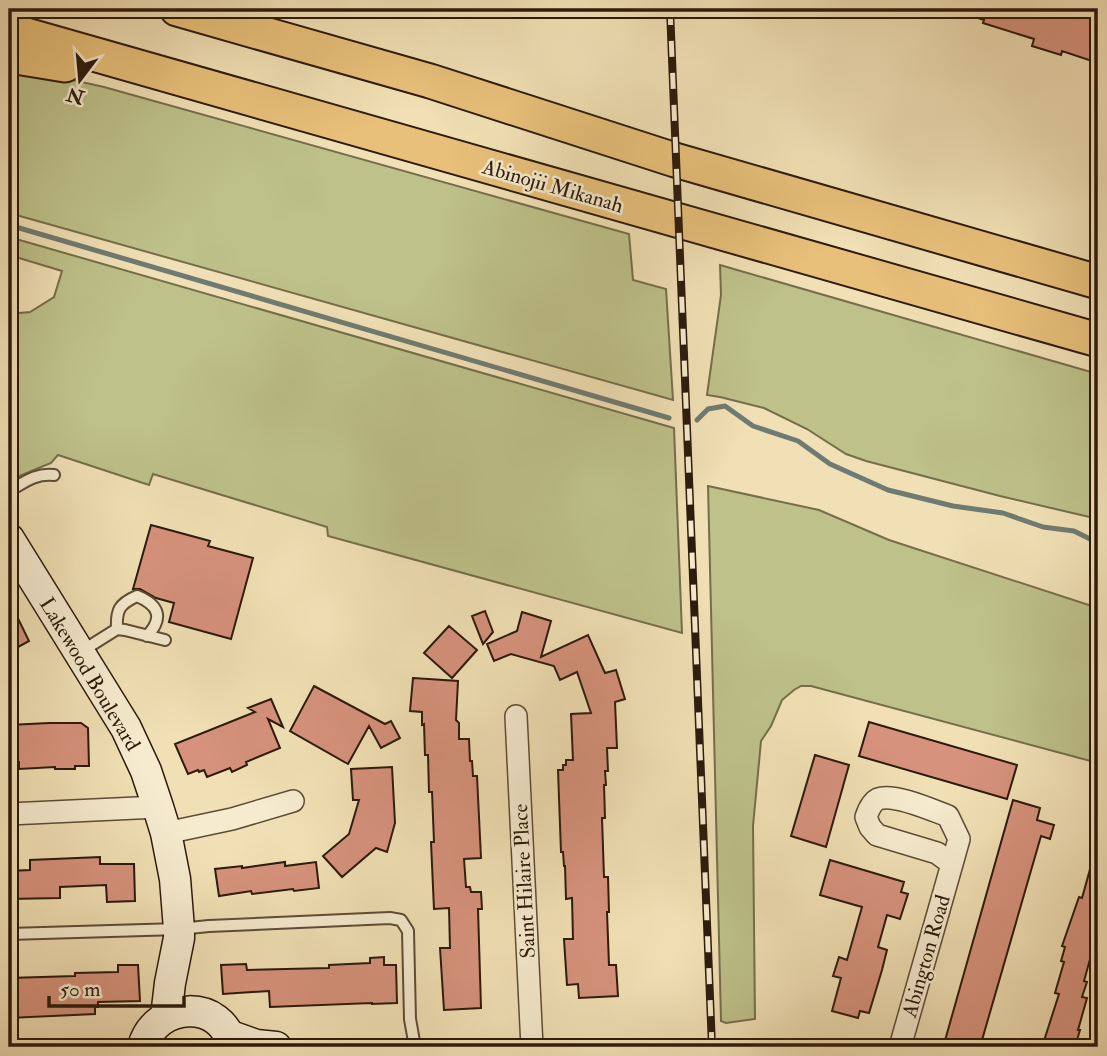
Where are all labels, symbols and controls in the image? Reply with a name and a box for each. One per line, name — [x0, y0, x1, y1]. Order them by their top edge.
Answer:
north arrow — [46, 46, 116, 116]
text: N — [63, 81, 88, 110]
street label: Abinojii Mikanah — [478, 153, 626, 219]
street label: Lakewood Boulevard — [33, 592, 146, 757]
street label: Saint Hilaire Place — [507, 803, 542, 959]
street label: Abington Road — [896, 891, 957, 1022]
scale bar — [49, 965, 184, 1009]
text: 50 m — [60, 976, 101, 1003]

